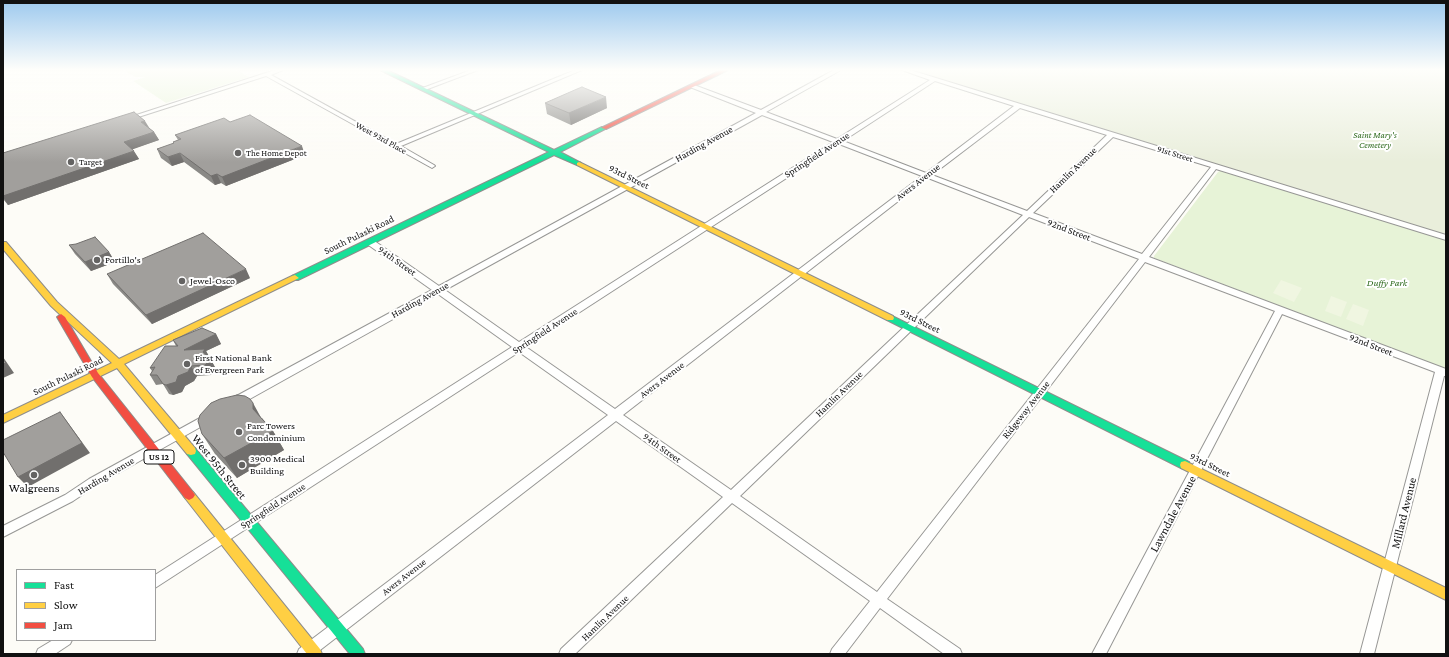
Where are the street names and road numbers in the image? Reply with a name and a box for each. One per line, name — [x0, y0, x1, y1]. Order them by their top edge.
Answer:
street label: West 93rd Place — [354, 119, 408, 157]
street label: Harding Avenue — [673, 123, 735, 165]
street label: Springfield Avenue — [782, 129, 852, 181]
street label: 91st Street — [1156, 143, 1194, 165]
street label: Hamlin Avenue — [1047, 144, 1099, 196]
street label: Avers Avenue — [893, 161, 943, 203]
street label: 93rd Street — [607, 162, 651, 192]
street label: South Pulaski Road — [322, 213, 396, 257]
street label: 92nd Street — [1046, 216, 1092, 244]
street label: 94th Street — [376, 243, 418, 279]
street label: Harding Avenue — [389, 279, 451, 321]
street label: Springfield Avenue — [510, 305, 580, 357]
street label: 93rd Street — [898, 306, 942, 336]
street label: 92nd Street — [1348, 331, 1394, 359]
street label: South Pulaski Road — [31, 354, 105, 398]
street label: Avers Avenue — [637, 359, 687, 401]
street label: Hamlin Avenue — [813, 368, 865, 420]
street label: Ridgeway Avenue — [1000, 379, 1052, 441]
street label: 94th Street — [641, 430, 683, 466]
street label: West 95th Street — [189, 432, 249, 502]
road number: US 12 — [144, 450, 174, 464]
street label: 93rd Street — [1188, 450, 1232, 480]
street label: Harding Avenue — [76, 454, 136, 498]
street label: Lawndale Avenue — [1147, 473, 1199, 555]
street label: Millard Avenue — [1388, 476, 1420, 550]
street label: Springfield Avenue — [238, 480, 308, 532]
street label: Avers Avenue — [379, 556, 429, 598]
street label: Hamlin Avenue — [579, 592, 631, 644]

